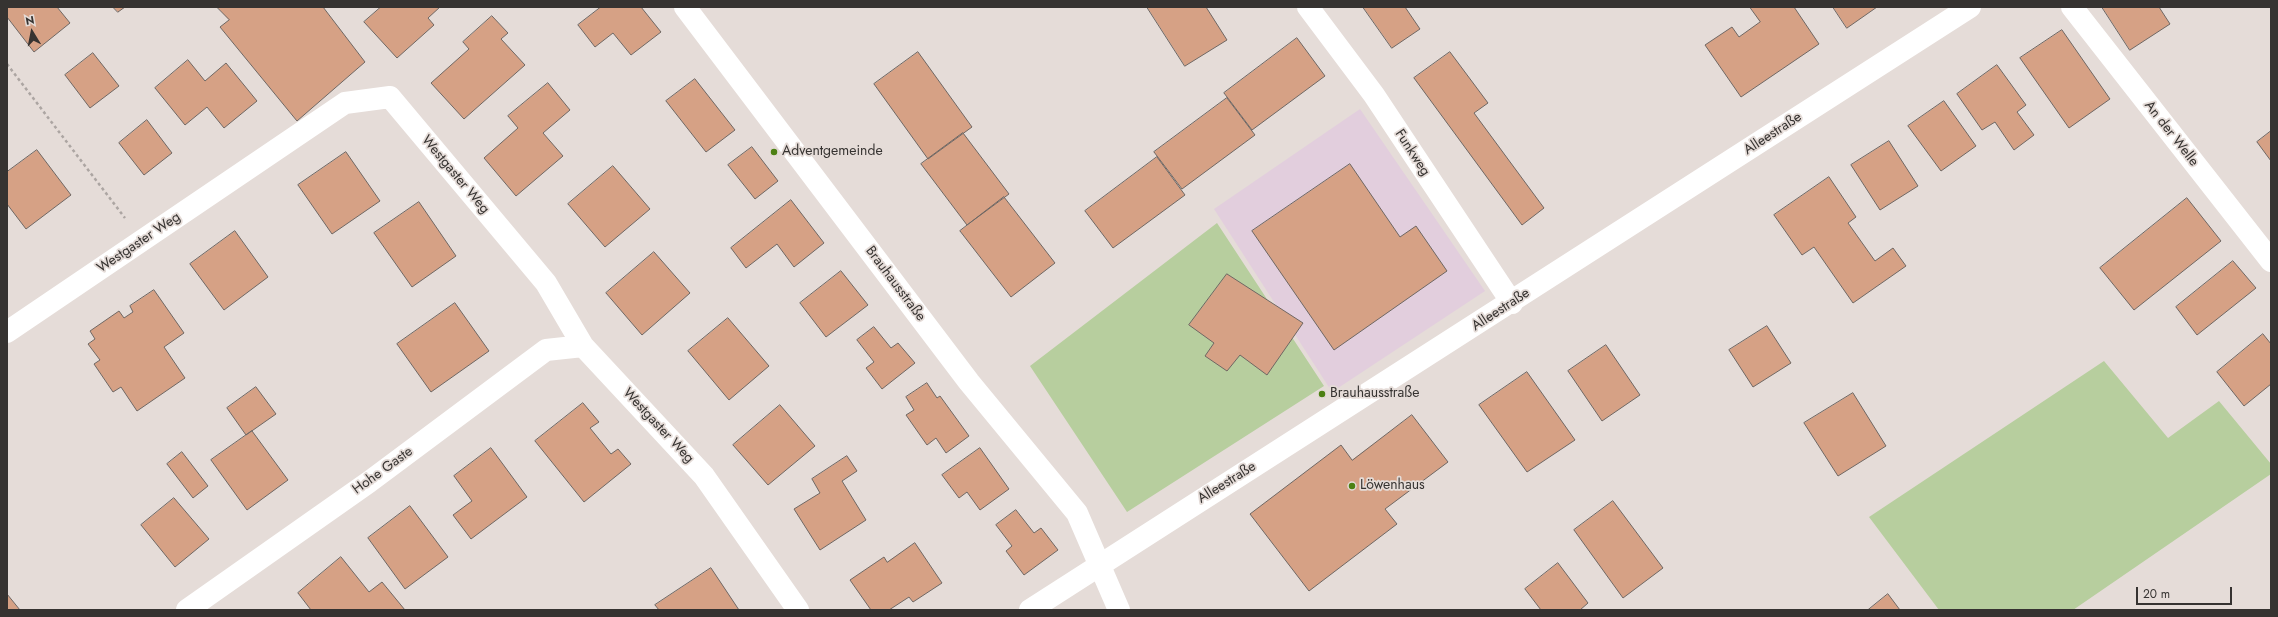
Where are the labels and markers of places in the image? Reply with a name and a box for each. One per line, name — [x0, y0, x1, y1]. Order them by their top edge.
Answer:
place label: Adventgemeinde — [782, 144, 883, 160]
marker: Adventgemeinde — [769, 147, 779, 157]
place label: Brauhausstraße — [1330, 386, 1419, 402]
marker: Brauhausstraße — [1317, 389, 1327, 399]
place label: Löwenhaus — [1360, 478, 1425, 494]
marker: Löwenhaus — [1347, 481, 1357, 491]

